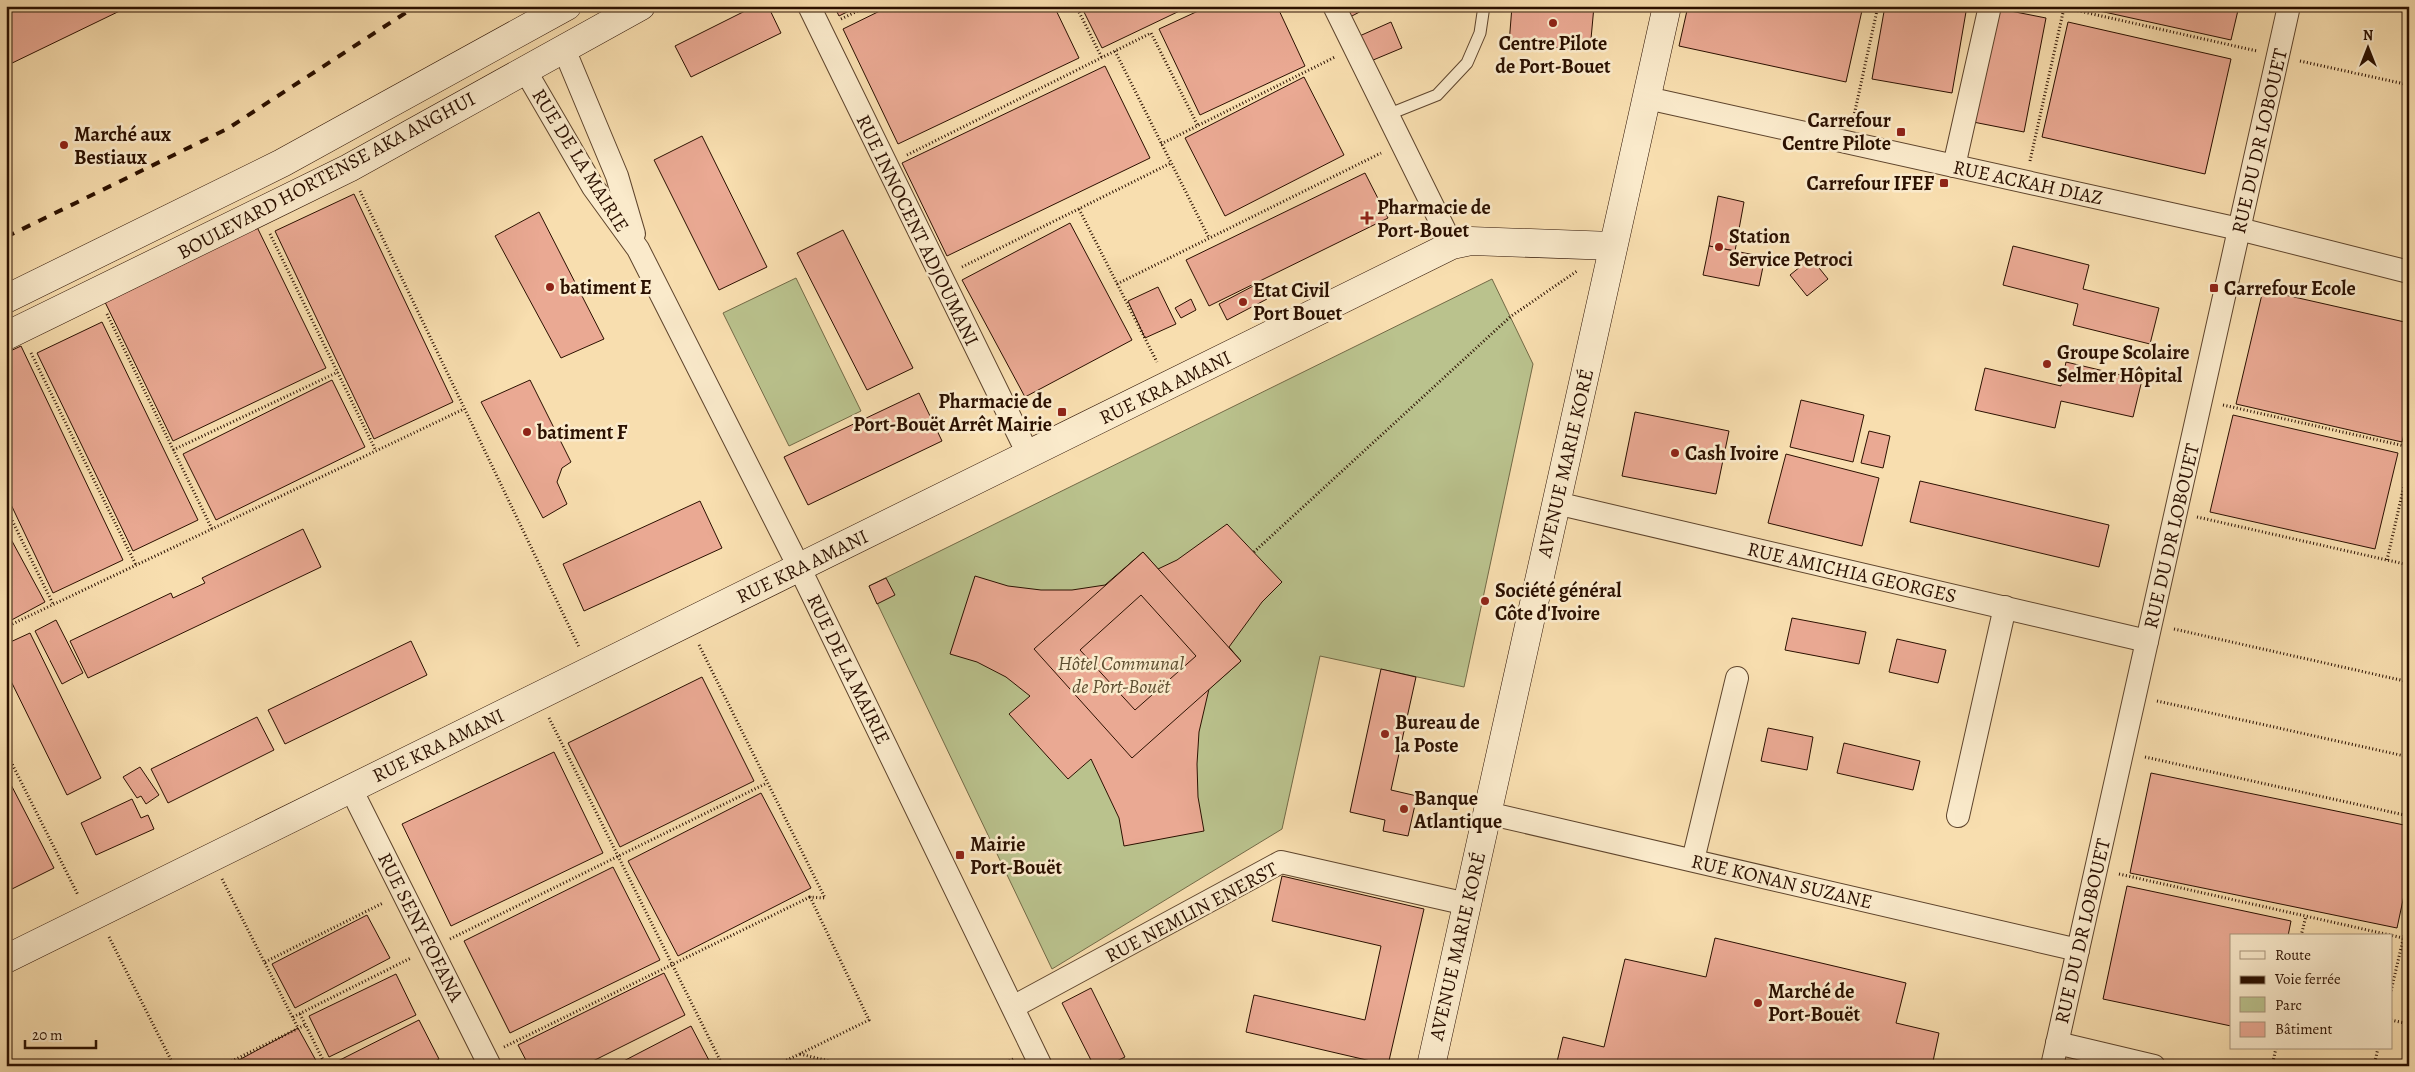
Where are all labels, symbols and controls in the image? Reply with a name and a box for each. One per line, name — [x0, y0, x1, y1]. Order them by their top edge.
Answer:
marker: Centre Pilote de Port-Bouet — [1547, 17, 1559, 29]
north arrow — [2342, 22, 2392, 72]
text: N — [2363, 26, 2373, 45]
place label: Centre Pilote de Port-Bouet — [1495, 30, 1611, 80]
street label: RUE DU DR LOBOUET — [2225, 46, 2294, 236]
street label: RUE DE LA MAIRIE — [526, 83, 636, 237]
street label: BOULEVARD HORTENSE AKA ANGHUI — [173, 85, 480, 266]
place label: Carrefour Centre Pilote — [1782, 107, 1891, 157]
street label: RUE INNOCENT ADJOUMANI — [850, 110, 985, 350]
place label: Marché aux Bestiaux — [74, 121, 171, 171]
marker: Carrefour Centre Pilote — [1895, 126, 1907, 138]
marker: Marché aux Bestiaux — [58, 139, 70, 151]
street label: RUE ACKAH DIAZ — [1951, 153, 2105, 212]
place label: Carrefour IFEF — [1807, 170, 1934, 197]
marker: Carrefour IFEF — [1938, 177, 1950, 189]
place label: Pharmacie de Port-Bouet — [1377, 194, 1491, 244]
marker: Pharmacie de Port-Bouet — [1361, 212, 1373, 224]
place label: Station Service Petroci — [1729, 223, 1853, 273]
marker: Station Service Petroci — [1713, 241, 1725, 253]
place label: batiment E — [559, 274, 652, 301]
place label: Carrefour Ecole — [2224, 275, 2356, 302]
place label: Etat Civil Port Bouet — [1253, 277, 1342, 327]
marker: batiment E — [544, 281, 556, 293]
marker: Carrefour Ecole — [2208, 282, 2220, 294]
marker: Etat Civil Port Bouet — [1237, 296, 1249, 308]
place label: Groupe Scolaire Selmer Hôpital — [2057, 339, 2190, 389]
street label: RUE KRA AMANI — [1095, 344, 1236, 431]
marker: Groupe Scolaire Selmer Hôpital — [2041, 358, 2053, 370]
street label: AVENUE MARIE KORÉ — [1530, 366, 1600, 561]
place label: Pharmacie de Port-Bouët Arrêt Mairie — [853, 388, 1052, 438]
marker: Pharmacie de Port-Bouët Arrêt Mairie — [1056, 406, 1068, 418]
place label: batiment F — [536, 419, 628, 446]
marker: batiment F — [521, 426, 533, 438]
place label: Cash Ivoire — [1685, 440, 1779, 467]
street label: RUE DU DR LOBOUET — [2137, 441, 2206, 631]
marker: Cash Ivoire — [1669, 447, 1681, 459]
street label: RUE KRA AMANI — [732, 523, 873, 610]
street label: RUE AMICHIA GEORGES — [1745, 535, 1959, 610]
place label: Société général Côte d'Ivoire — [1495, 577, 1622, 627]
street label: RUE DE LA MAIRIE — [800, 589, 897, 749]
marker: Société général Côte d'Ivoire — [1479, 595, 1491, 607]
park label: Hôtel Communal de Port-Bouët — [1058, 650, 1184, 700]
street label: RUE KRA AMANI — [368, 702, 509, 789]
place label: Bureau de la Poste — [1395, 709, 1480, 759]
marker: Bureau de la Poste — [1379, 728, 1391, 740]
place label: Banque Atlantique — [1413, 785, 1502, 835]
marker: Banque Atlantique — [1398, 803, 1410, 815]
place label: Mairie Port-Bouët — [970, 831, 1062, 881]
street label: RUE DU DR LOBOUET — [2048, 836, 2117, 1026]
street label: RUE SENY FOFANA — [371, 848, 470, 1007]
street label: RUE KONAN SUZANE — [1689, 848, 1875, 915]
marker: Mairie Port-Bouët — [954, 849, 966, 861]
street label: AVENUE MARIE KORÉ — [1422, 849, 1492, 1044]
street label: RUE NEMLIN ENERST — [1100, 856, 1282, 969]
legend — [2230, 934, 2392, 1050]
text: Route — [2275, 945, 2311, 965]
text: Voie ferrée — [2274, 969, 2341, 989]
place label: Marché de Port-Bouët — [1768, 978, 1860, 1028]
text: Parc — [2275, 995, 2302, 1015]
marker: Marché de Port-Bouët — [1752, 997, 1764, 1009]
scale bar — [25, 1017, 96, 1049]
text: Bâtiment — [2275, 1019, 2333, 1039]
text: 20 m — [32, 1025, 63, 1045]

